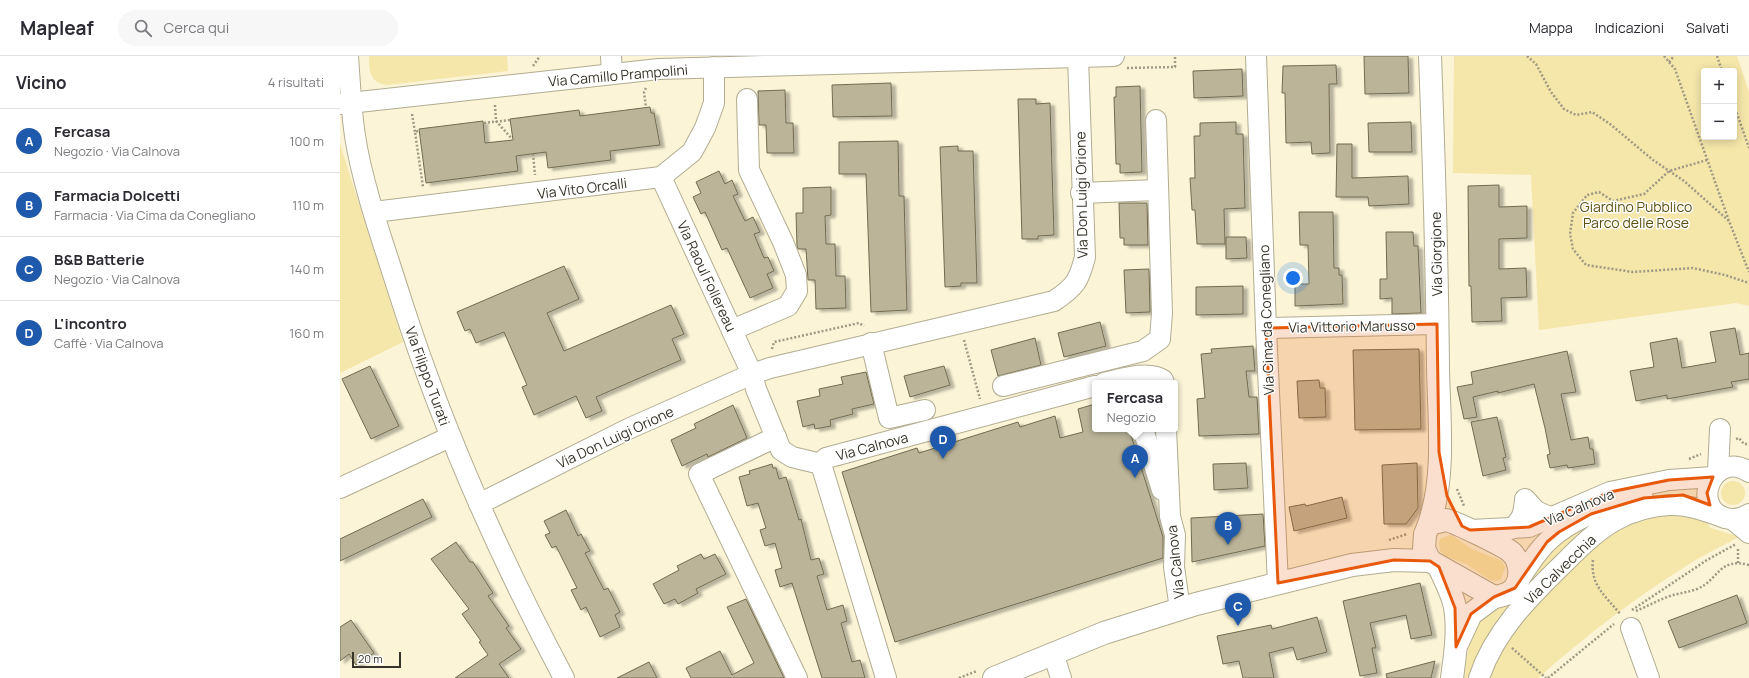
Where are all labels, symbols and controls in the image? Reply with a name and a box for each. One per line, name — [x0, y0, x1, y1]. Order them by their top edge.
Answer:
search box — [118, 10, 398, 46]
text: Mapleaf — [20, 15, 94, 41]
icon: search — [132, 17, 154, 39]
text: Cerca qui — [164, 17, 229, 38]
text: Mappa — [1529, 18, 1573, 37]
text: Indicazioni — [1595, 18, 1664, 37]
text: Salvati — [1686, 18, 1729, 37]
street label: Via Camillo Prampolini — [547, 59, 689, 91]
map controls — [1701, 68, 1737, 140]
button: + — [1701, 68, 1737, 104]
text: Vicino — [16, 71, 67, 94]
text: 4 risultati — [268, 73, 324, 91]
button: − — [1701, 104, 1737, 140]
text: Fercasa — [54, 121, 110, 142]
street label: Via Don Luigi Orione — [1070, 131, 1092, 259]
text: A — [25, 132, 33, 150]
text: 100 m — [289, 132, 324, 150]
text: Negozio · Via Calnova — [54, 142, 180, 160]
street label: Via Vito Orcalli — [536, 173, 628, 203]
text: Farmacia Dolcetti — [54, 185, 180, 206]
text: B — [25, 196, 33, 214]
text: 110 m — [292, 196, 324, 214]
park label: Giardino Pubblico Parco delle Rose — [1580, 197, 1692, 232]
text: Farmacia · Via Cima da Conegliano — [54, 206, 256, 224]
street label: Via Giorgione — [1426, 212, 1446, 296]
street label: Via Raoul Follereau — [673, 218, 741, 334]
street label: Via Cima da Conegliano — [1254, 244, 1278, 396]
text: B&B Batterie — [54, 249, 144, 270]
text: C — [24, 260, 34, 278]
text: 140 m — [290, 260, 324, 278]
your location — [1283, 268, 1303, 288]
text: Negozio · Via Calnova — [54, 270, 180, 288]
text: L'incontro — [54, 313, 127, 334]
street label: Via Vittorio Marusso — [1288, 315, 1416, 337]
text: D — [24, 324, 34, 342]
text: 160 m — [289, 324, 324, 342]
street label: Via Filippo Turati — [401, 324, 455, 428]
text: Caffè · Via Calnova — [54, 334, 163, 352]
popup — [1092, 380, 1178, 432]
text: Fercasa — [1107, 387, 1163, 408]
street label: Via Don Luigi Orione — [553, 402, 677, 472]
text: Negozio — [1107, 408, 1156, 426]
pin: D — [930, 426, 956, 459]
street label: Via Calnova — [834, 427, 910, 465]
pin: A — [1122, 445, 1148, 478]
street label: Via Calnova — [1541, 484, 1617, 530]
pin: B — [1215, 512, 1241, 545]
street label: Via Calnova — [1162, 524, 1188, 600]
street label: Via Calvecchia — [1520, 530, 1600, 608]
pin: C — [1225, 593, 1251, 626]
scale bar — [352, 650, 401, 669]
text: 20 m — [358, 651, 383, 666]

